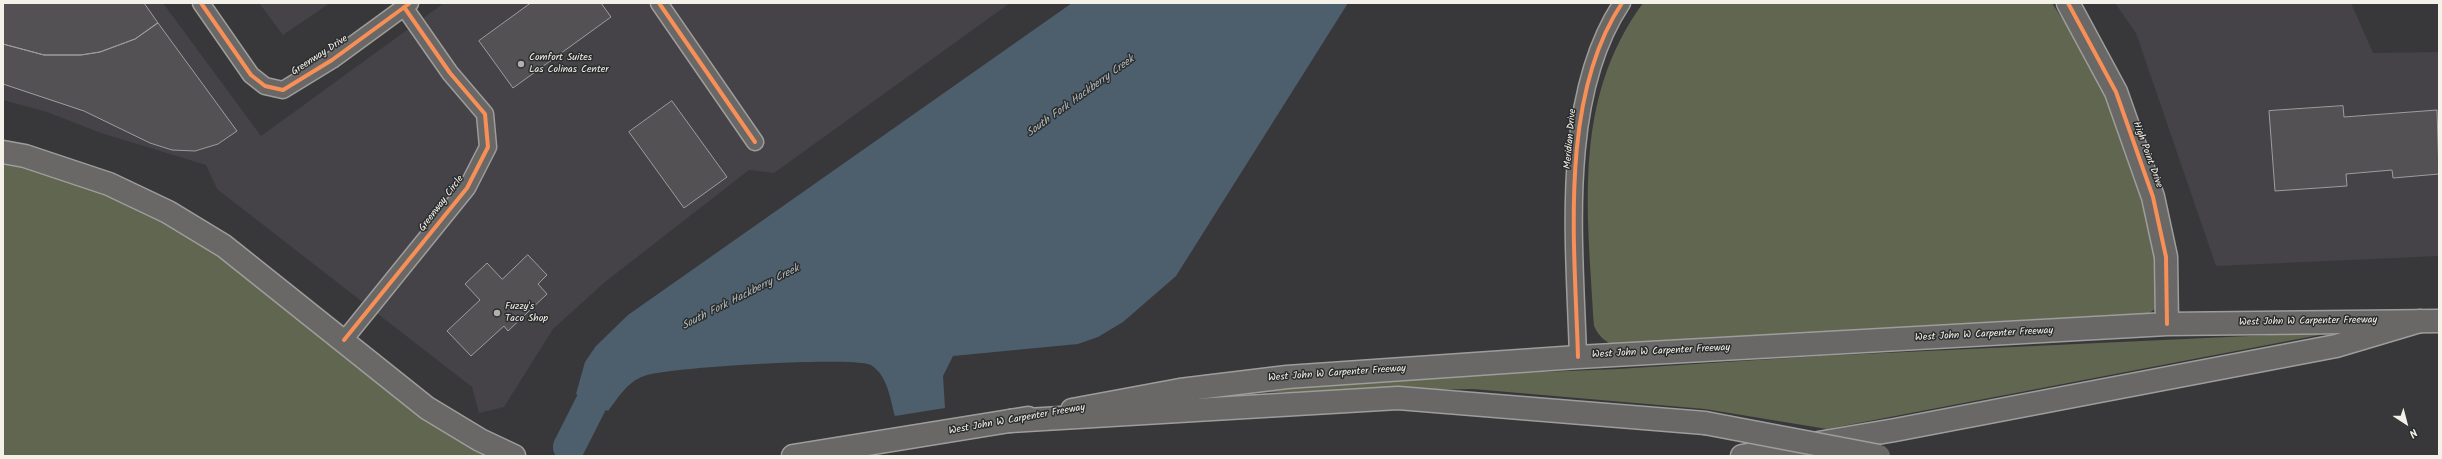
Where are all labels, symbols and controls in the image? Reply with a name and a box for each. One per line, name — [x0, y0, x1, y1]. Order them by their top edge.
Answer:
street label: Greenway Drive — [290, 33, 350, 79]
place label: Comfort Suites Las Colinas Center — [529, 52, 609, 76]
water label: South Fork Hackberry Creek — [1025, 53, 1137, 141]
marker: Comfort Suites Las Colinas Center — [516, 59, 526, 69]
street label: Meridian Drive — [1562, 108, 1580, 170]
street label: High Point Drive — [2129, 120, 2165, 190]
street label: Greenway Circle — [417, 174, 467, 234]
water label: South Fork Hackberry Creek — [680, 263, 802, 333]
place label: Fuzzy's Taco Shop — [505, 301, 548, 324]
marker: Fuzzy's Taco Shop — [492, 308, 502, 318]
street label: West John W Carpenter Freeway — [2239, 315, 2377, 329]
street label: West John W Carpenter Freeway — [1915, 325, 2053, 345]
street label: West John W Carpenter Freeway — [1592, 342, 1730, 362]
street label: West John W Carpenter Freeway — [1268, 363, 1406, 385]
street label: West John W Carpenter Freeway — [948, 402, 1086, 438]
north arrow — [2386, 403, 2426, 443]
text: N — [2405, 423, 2421, 442]

